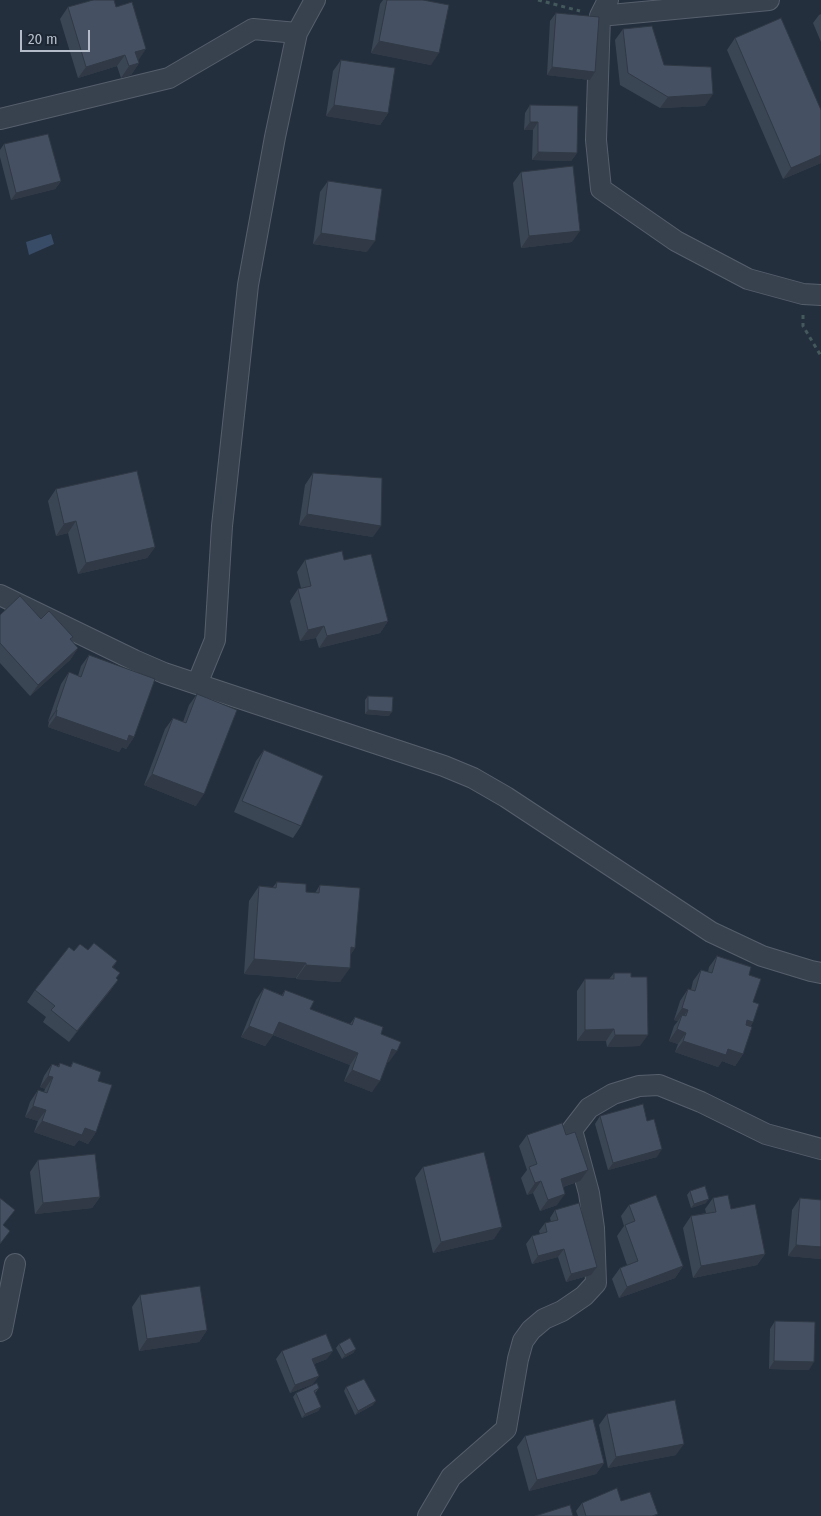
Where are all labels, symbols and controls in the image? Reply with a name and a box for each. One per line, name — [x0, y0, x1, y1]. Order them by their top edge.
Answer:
scale bar — [22, 20, 92, 52]
text: 20 m — [28, 30, 58, 48]

